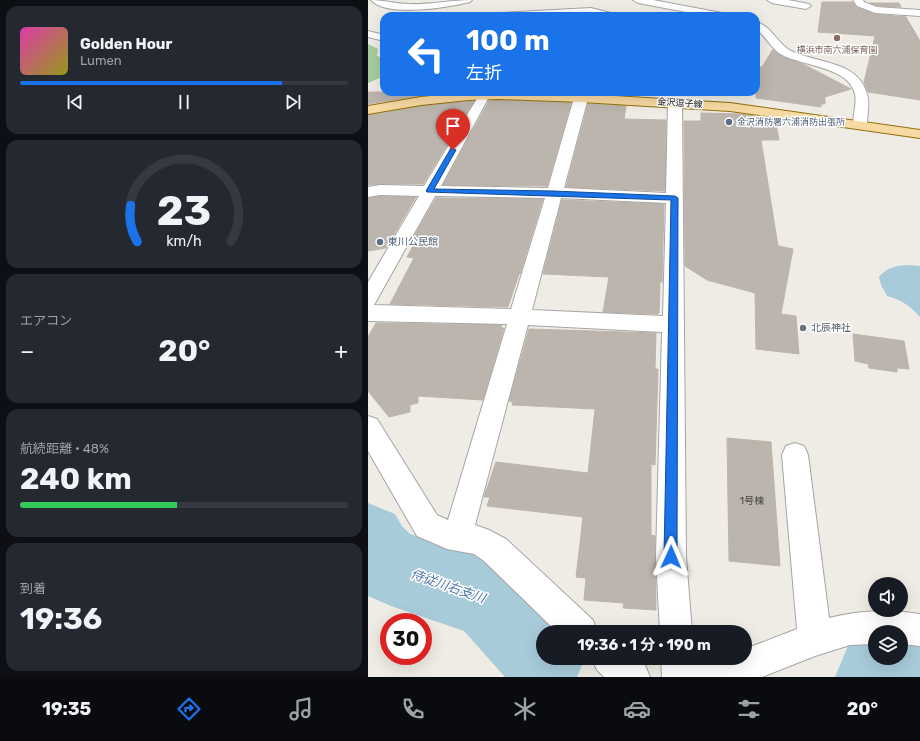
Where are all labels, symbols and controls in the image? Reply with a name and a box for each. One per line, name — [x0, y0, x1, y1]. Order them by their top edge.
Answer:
text: 100 m — [466, 24, 550, 57]
icon: left — [400, 28, 452, 80]
marker: 横浜市南六浦保育園 — [832, 33, 842, 43]
text: Golden Hour — [80, 35, 172, 53]
place label: 横浜市南六浦保育園 — [796, 44, 878, 55]
text: Lumen — [80, 53, 122, 68]
text: 左折 — [466, 62, 502, 84]
icon: previous — [64, 91, 86, 113]
icon: pause — [173, 91, 195, 113]
icon: next — [282, 91, 304, 113]
street label: 金沢逗子線 — [657, 96, 704, 110]
pin — [436, 109, 470, 150]
icon: arrive — [442, 115, 464, 137]
place label: 金沢消防署六浦消防出張所 — [737, 116, 845, 127]
marker: 金沢消防署六浦消防出張所 — [724, 117, 734, 127]
text: 23 — [157, 186, 211, 235]
text: km/h — [166, 233, 202, 250]
place label: 東川公民館 — [388, 236, 438, 248]
marker: 東川公民館 — [375, 237, 385, 247]
text: エアコン — [20, 313, 72, 328]
place label: 北辰神社 — [811, 322, 851, 334]
marker: 北辰神社 — [798, 323, 808, 333]
text: 20° — [158, 333, 210, 369]
text: − — [20, 338, 34, 365]
text: + — [334, 338, 348, 365]
text: 航続距離 · 48% — [20, 441, 109, 456]
text: 240 km — [20, 461, 132, 497]
house number: 1号棟 — [740, 495, 764, 507]
position arrow — [650, 536, 692, 578]
water label: 侍従川右支川 — [409, 566, 489, 606]
map controls — [868, 577, 908, 665]
button: sound — [868, 577, 908, 617]
text: 到着 — [20, 581, 46, 596]
text: 19:36 — [20, 601, 102, 637]
speed limit sign: 30 — [380, 613, 432, 665]
button: layers — [868, 625, 908, 665]
text: 19:36 · 1 分 · 190 m — [577, 636, 711, 654]
icon: directions — [175, 695, 203, 723]
icon: music — [287, 695, 315, 723]
icon: phone — [399, 695, 427, 723]
icon: climate — [511, 695, 539, 723]
icon: car — [623, 695, 651, 723]
icon: filters — [735, 695, 763, 723]
text: 19:35 — [42, 698, 91, 720]
text: 20° — [847, 698, 878, 720]

